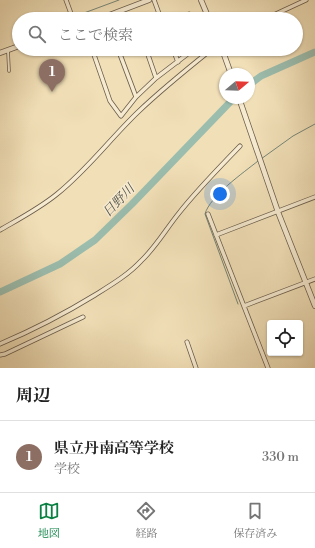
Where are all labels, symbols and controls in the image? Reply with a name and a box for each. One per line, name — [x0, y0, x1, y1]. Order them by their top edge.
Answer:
search box — [12, 12, 303, 56]
icon: search — [26, 23, 48, 45]
text: ここで検索 — [58, 26, 133, 45]
pin: 1 — [39, 59, 65, 92]
north arrow — [219, 68, 255, 104]
water label: 日野川 — [99, 180, 139, 220]
your location — [210, 184, 230, 204]
map controls — [267, 320, 303, 356]
button: locate — [267, 320, 303, 356]
text: 周辺 — [16, 385, 50, 407]
text: 県立丹南高等学校 — [54, 439, 174, 458]
text: 1 — [26, 449, 32, 465]
text: 330 m — [262, 449, 299, 465]
text: 学校 — [54, 461, 80, 477]
tab: 地図 — [38, 500, 60, 541]
tab: 経路 — [135, 500, 157, 541]
tab: 保存済み — [233, 500, 277, 541]

